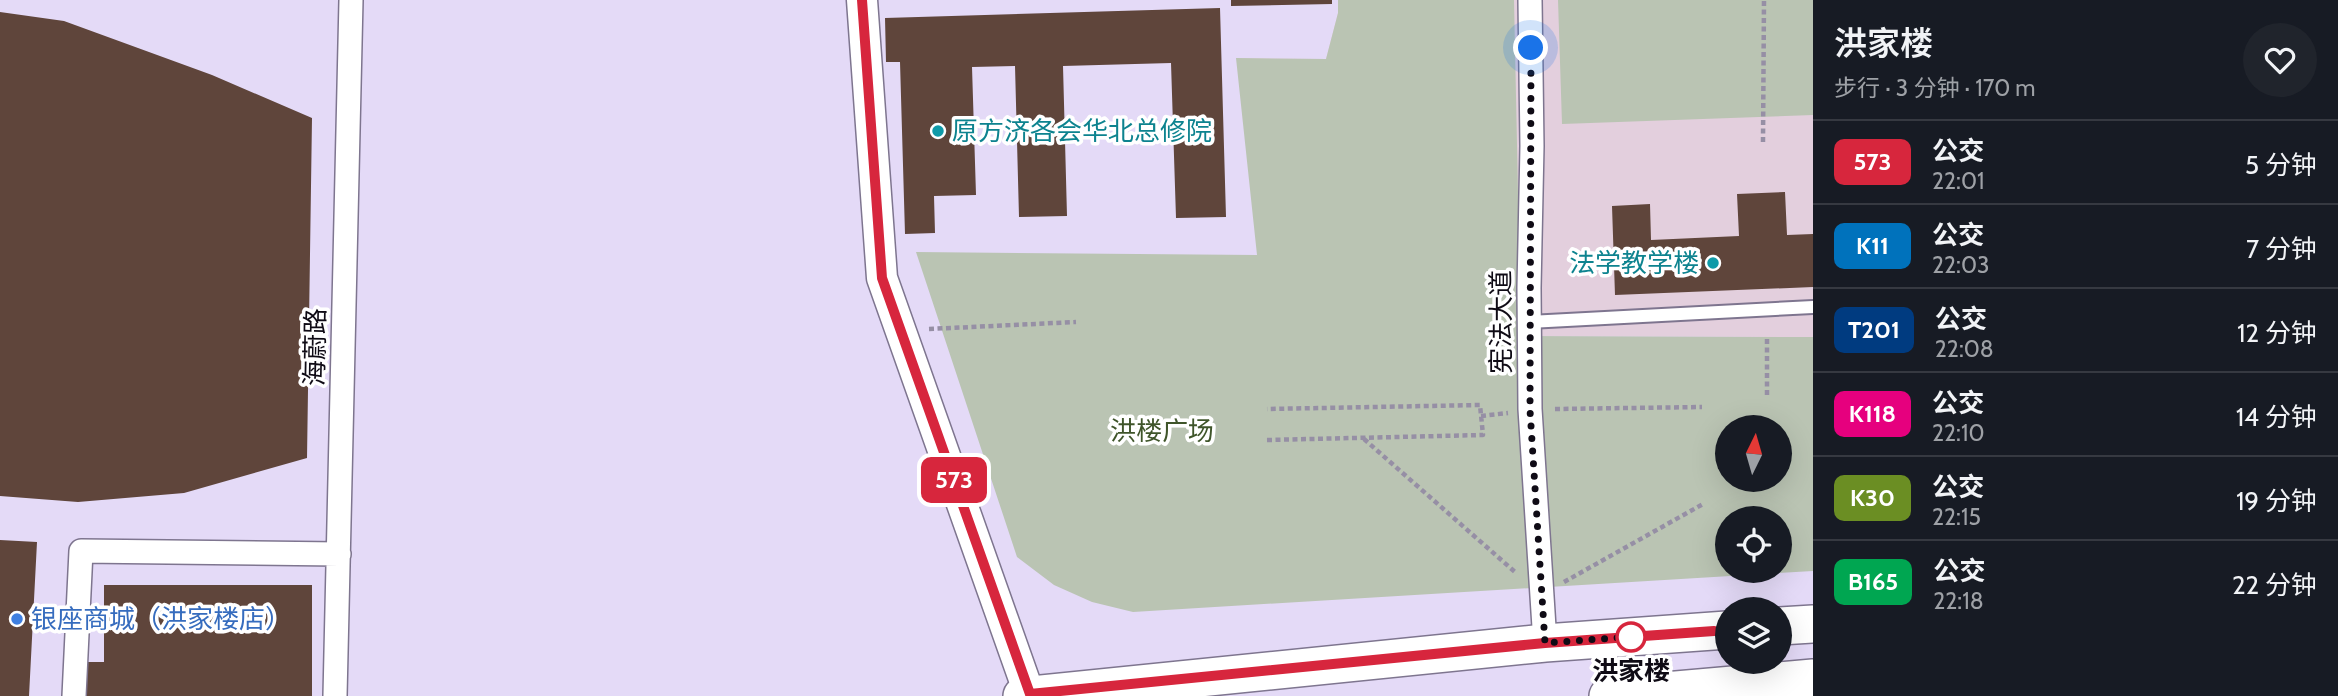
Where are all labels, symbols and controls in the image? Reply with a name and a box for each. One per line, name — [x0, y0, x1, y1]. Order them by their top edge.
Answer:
text: 洪家楼 — [1834, 23, 1933, 63]
button: heart — [2243, 23, 2317, 97]
your location — [1513, 30, 1548, 65]
text: 步行 · 3 分钟 · 170 m — [1834, 74, 2036, 102]
place label: 原方济各会华北总修院 — [952, 115, 1212, 147]
marker: 原方济各会华北总修院 — [930, 123, 946, 139]
text: 公交 — [1932, 135, 1984, 167]
text: 573 — [1853, 147, 1892, 176]
text: 5 分钟 — [2245, 149, 2317, 181]
text: 22:01 — [1932, 167, 1984, 195]
text: 公交 — [1932, 219, 1984, 251]
text: K11 — [1856, 231, 1889, 260]
text: 7 分钟 — [2246, 233, 2317, 265]
place label: 法学教学楼 — [1569, 247, 1699, 279]
text: 22:03 — [1932, 251, 1989, 279]
marker: 法学教学楼 — [1705, 255, 1721, 271]
street label: 宪法大道 — [1485, 270, 1517, 374]
text: 公交 — [1935, 303, 1987, 335]
street label: 海蔚路 — [298, 308, 332, 386]
text: T201 — [1848, 315, 1900, 344]
text: 12 分钟 — [2237, 317, 2317, 349]
text: 22:08 — [1935, 335, 1994, 363]
text: 公交 — [1932, 387, 1984, 419]
text: K118 — [1849, 399, 1896, 428]
text: 14 分钟 — [2236, 401, 2317, 433]
park label: 洪楼广场 — [1110, 415, 1214, 447]
north arrow — [1715, 415, 1792, 492]
map controls — [1715, 415, 1792, 674]
text: 22:10 — [1932, 419, 1984, 447]
line badge: 573 — [914, 457, 994, 503]
text: 573 — [935, 465, 973, 494]
text: 公交 — [1932, 471, 1984, 503]
text: K30 — [1850, 483, 1895, 512]
text: 19 分钟 — [2236, 485, 2317, 517]
text: 22:15 — [1932, 503, 1981, 531]
button: locate — [1715, 506, 1792, 583]
text: 公交 — [1933, 555, 1985, 587]
text: B165 — [1848, 567, 1898, 596]
text: 22 分钟 — [2232, 569, 2317, 601]
text: 22:18 — [1933, 587, 1984, 615]
button: layers — [1715, 597, 1792, 674]
place label: 银座商城（洪家楼店） — [31, 603, 291, 635]
marker: 银座商城（洪家楼店） — [9, 611, 25, 627]
marker: 洪家楼 — [1616, 622, 1646, 652]
place label: 洪家楼 — [1592, 655, 1670, 687]

